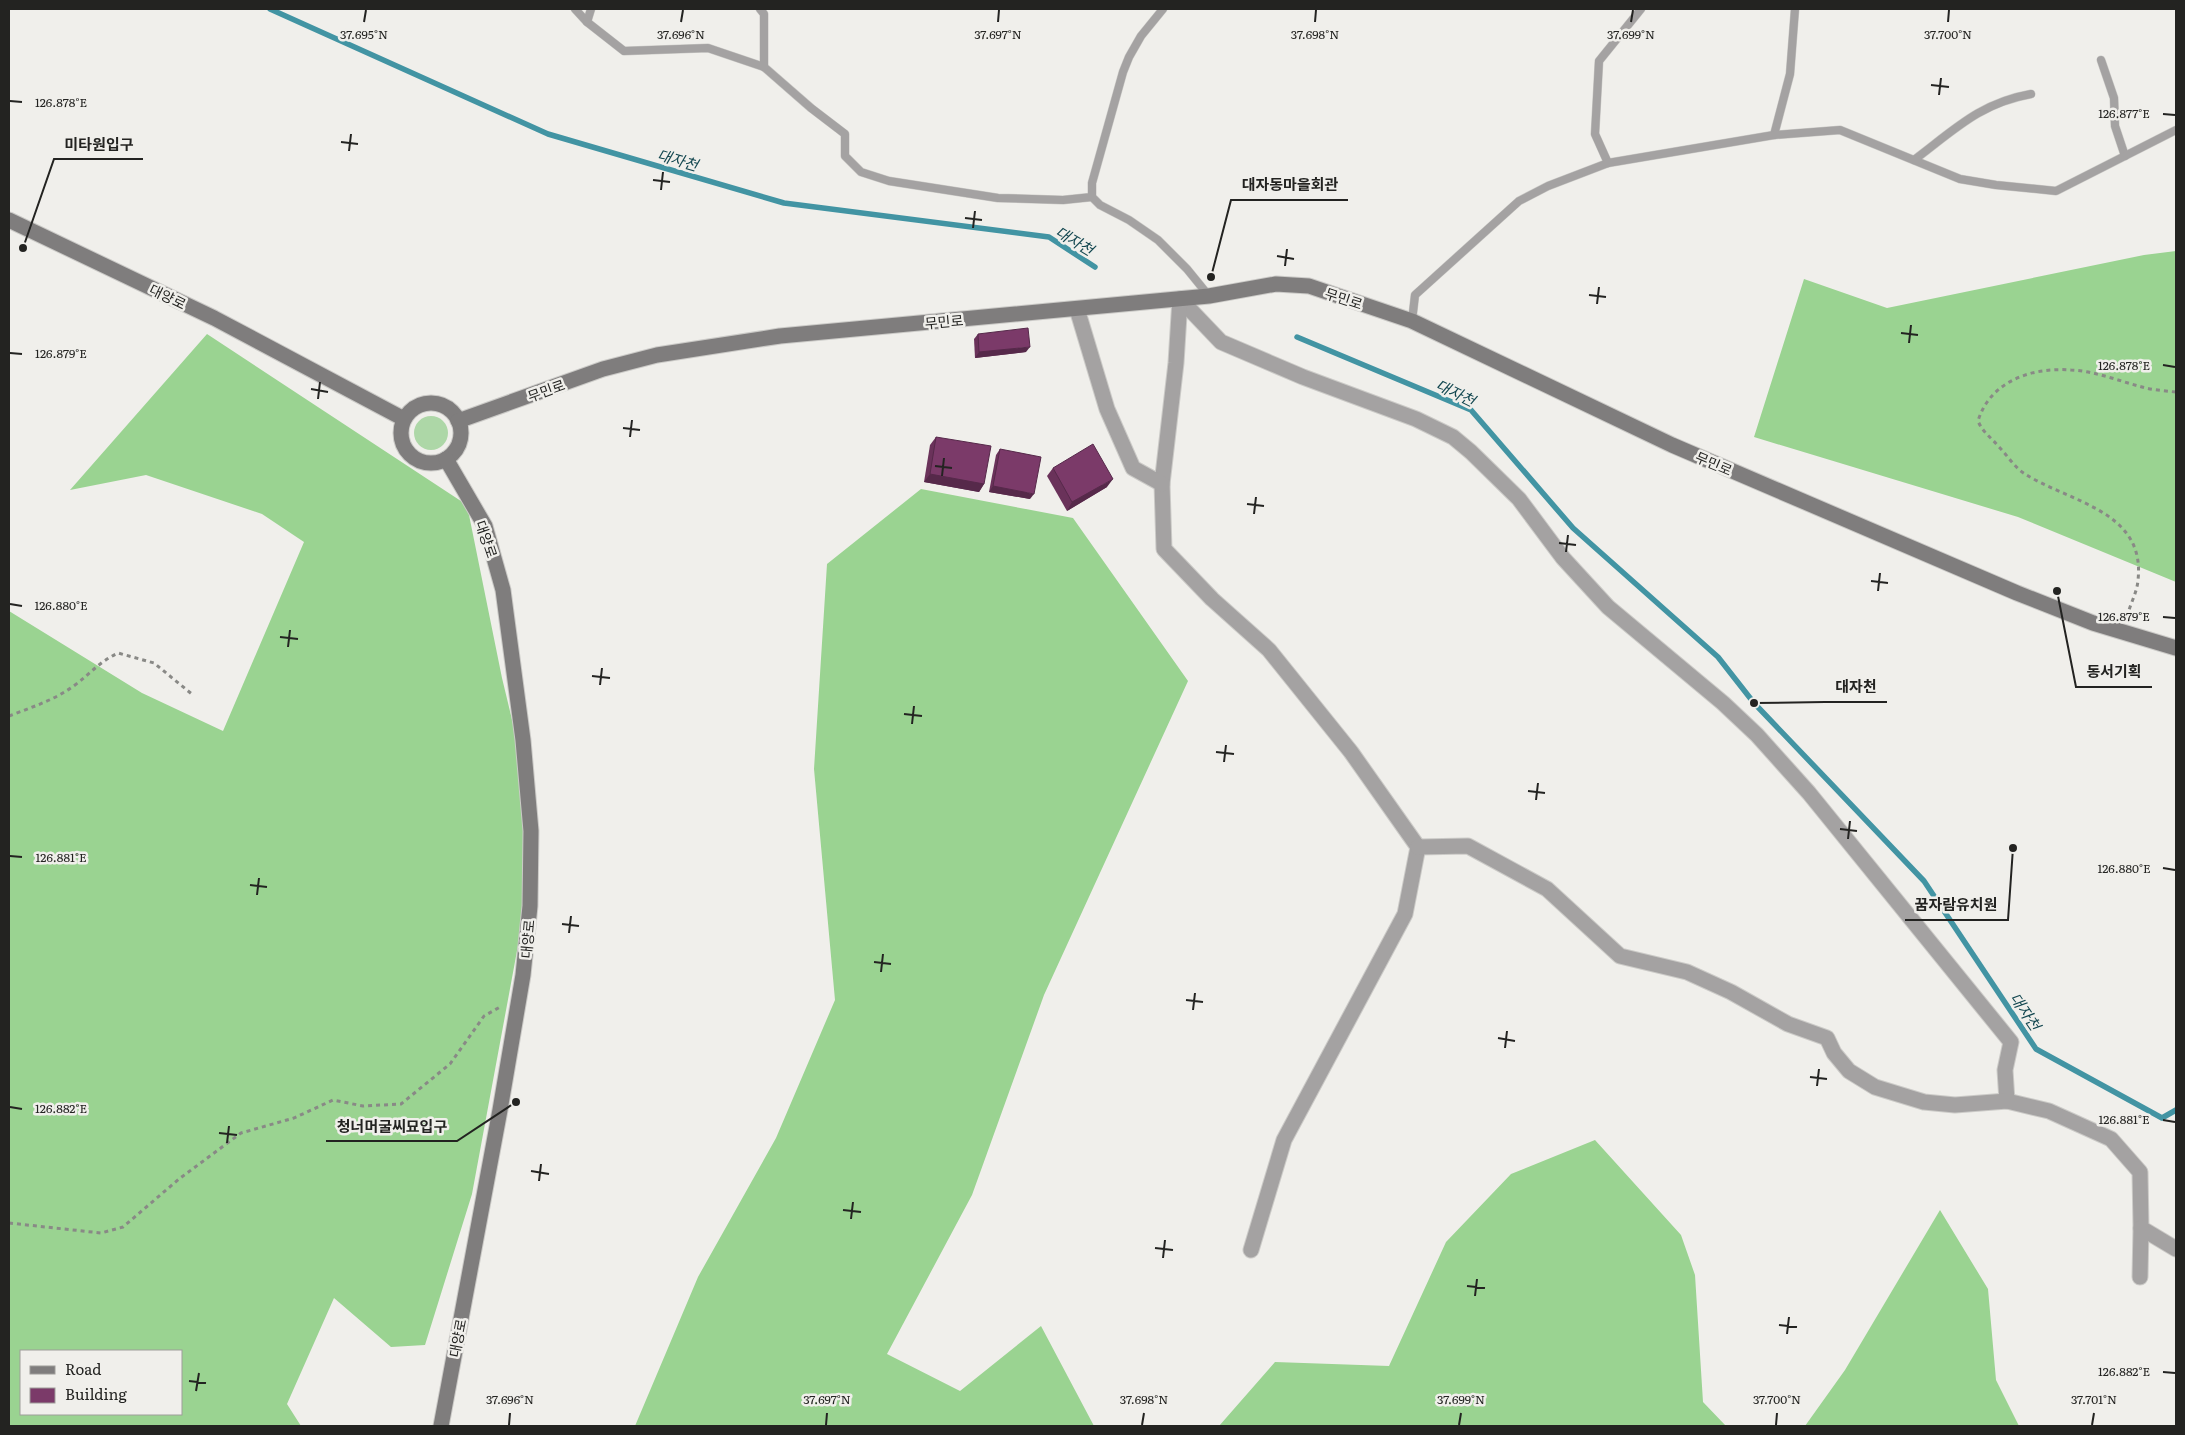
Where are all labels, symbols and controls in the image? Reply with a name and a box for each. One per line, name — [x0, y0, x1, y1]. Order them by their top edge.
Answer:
text: 37.695°N — [340, 25, 388, 43]
text: 37.696°N — [657, 25, 705, 43]
text: 37.697°N — [974, 25, 1022, 43]
text: 37.698°N — [1291, 25, 1339, 43]
text: 37.699°N — [1607, 25, 1655, 43]
text: 37.700°N — [1924, 25, 1972, 43]
text: 126.878°E — [35, 93, 87, 111]
text: 126.877°E — [2098, 104, 2150, 122]
callout: 미타원입구 — [54, 129, 143, 159]
text: 미타원입구 — [64, 132, 134, 155]
water label: 대자천 — [655, 142, 703, 176]
callout: 대자동마을회관 — [1231, 170, 1348, 200]
text: 대자동마을회관 — [1242, 172, 1338, 195]
water label: 대자천 — [1051, 219, 1101, 262]
street label: 대양로 — [146, 279, 190, 314]
street label: 무민로 — [1323, 283, 1366, 314]
street label: 무민로 — [924, 309, 964, 333]
text: 126.879°E — [35, 344, 87, 362]
text: 126.878°E — [2098, 356, 2150, 374]
water label: 대자천 — [1432, 373, 1482, 412]
street label: 무민로 — [524, 374, 568, 406]
street label: 무민로 — [1692, 446, 1736, 480]
street label: 대양로 — [471, 517, 503, 561]
text: 126.880°E — [34, 596, 88, 614]
text: 126.879°E — [2098, 607, 2150, 625]
callout: 동서기획 — [2076, 657, 2152, 687]
text: 동서기획 — [2086, 659, 2142, 682]
callout: 대자천 — [1825, 672, 1887, 702]
text: 대자천 — [1835, 674, 1877, 697]
text: 126.881°E — [35, 848, 87, 866]
text: 126.880°E — [2097, 859, 2151, 877]
callout: 꿈자람유치원 — [1905, 890, 2008, 920]
text: 꿈자람유치원 — [1915, 892, 1997, 915]
street label: 대양로 — [515, 919, 539, 959]
water label: 대자천 — [2005, 987, 2048, 1036]
text: 126.882°E — [35, 1099, 87, 1117]
text: 126.881°E — [2098, 1110, 2150, 1128]
callout: 청너머굴씨묘입구 — [326, 1111, 457, 1141]
text: 청너머굴씨묘입구 — [337, 1114, 447, 1137]
street label: 대양로 — [443, 1317, 471, 1359]
legend — [20, 1350, 182, 1415]
text: Road — [65, 1357, 101, 1380]
text: 126.882°E — [2098, 1362, 2150, 1380]
text: Building — [65, 1382, 127, 1405]
text: 37.696°N — [486, 1390, 534, 1408]
text: 37.697°N — [803, 1390, 851, 1408]
text: 37.698°N — [1120, 1390, 1168, 1408]
text: 37.699°N — [1437, 1390, 1485, 1408]
text: 37.700°N — [1753, 1390, 1801, 1408]
text: 37.701°N — [2071, 1390, 2117, 1408]

